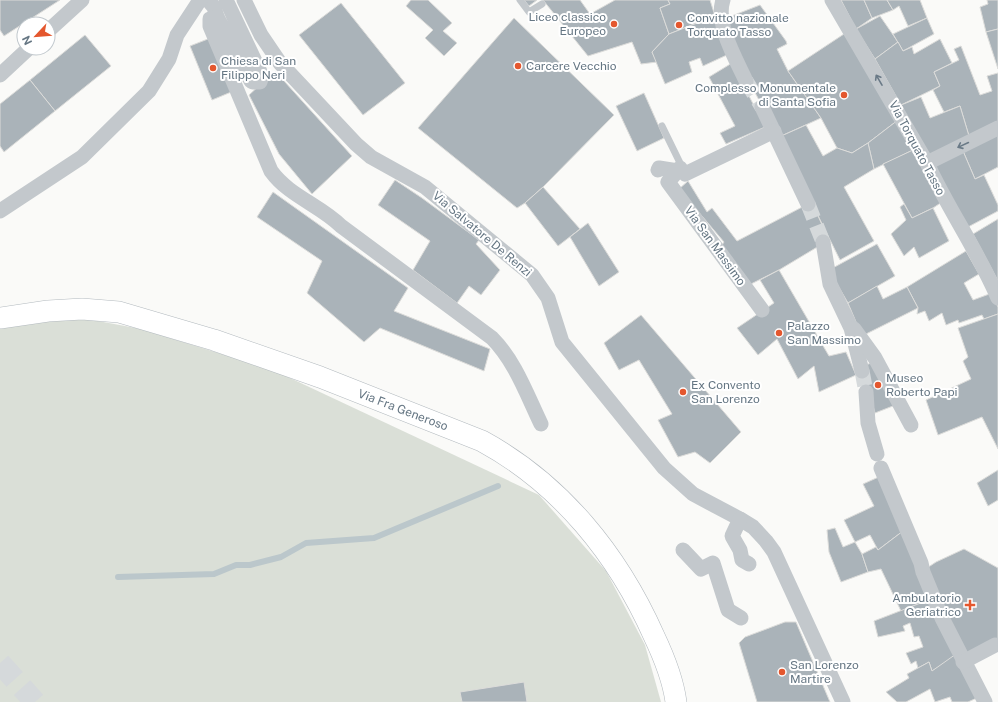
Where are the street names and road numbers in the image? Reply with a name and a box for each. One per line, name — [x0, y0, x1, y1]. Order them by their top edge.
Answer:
street label: Via Torquato Tasso — [886, 98, 948, 198]
street label: Via Salvatore De Renzi — [430, 189, 534, 279]
street label: Via San Massimo — [682, 204, 749, 289]
street label: Via Fra Generoso — [356, 386, 450, 434]

